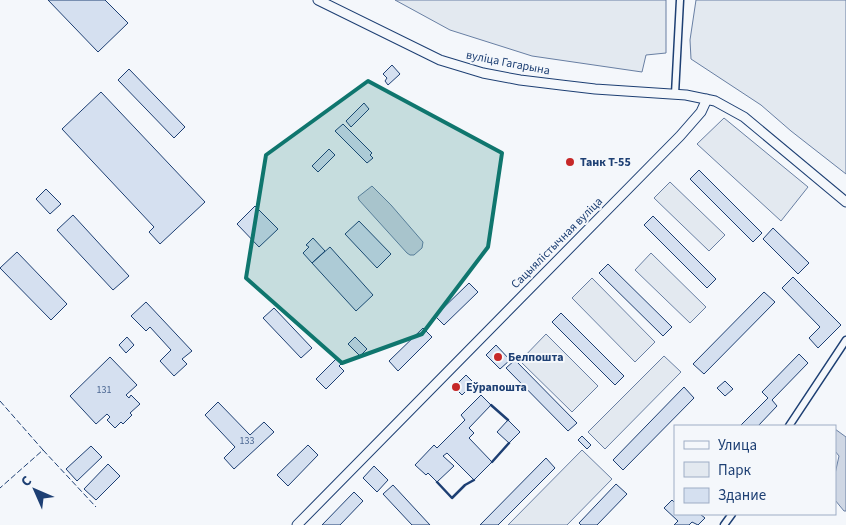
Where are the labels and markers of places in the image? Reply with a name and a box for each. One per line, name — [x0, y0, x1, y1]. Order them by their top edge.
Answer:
place label: Танк Т-55 — [580, 154, 631, 171]
marker: Танк Т-55 — [564, 156, 576, 168]
place label: Белпошта — [508, 349, 563, 366]
marker: Белпошта — [492, 351, 504, 363]
place label: Еўрапошта — [466, 379, 527, 396]
marker: Еўрапошта — [450, 381, 462, 393]

